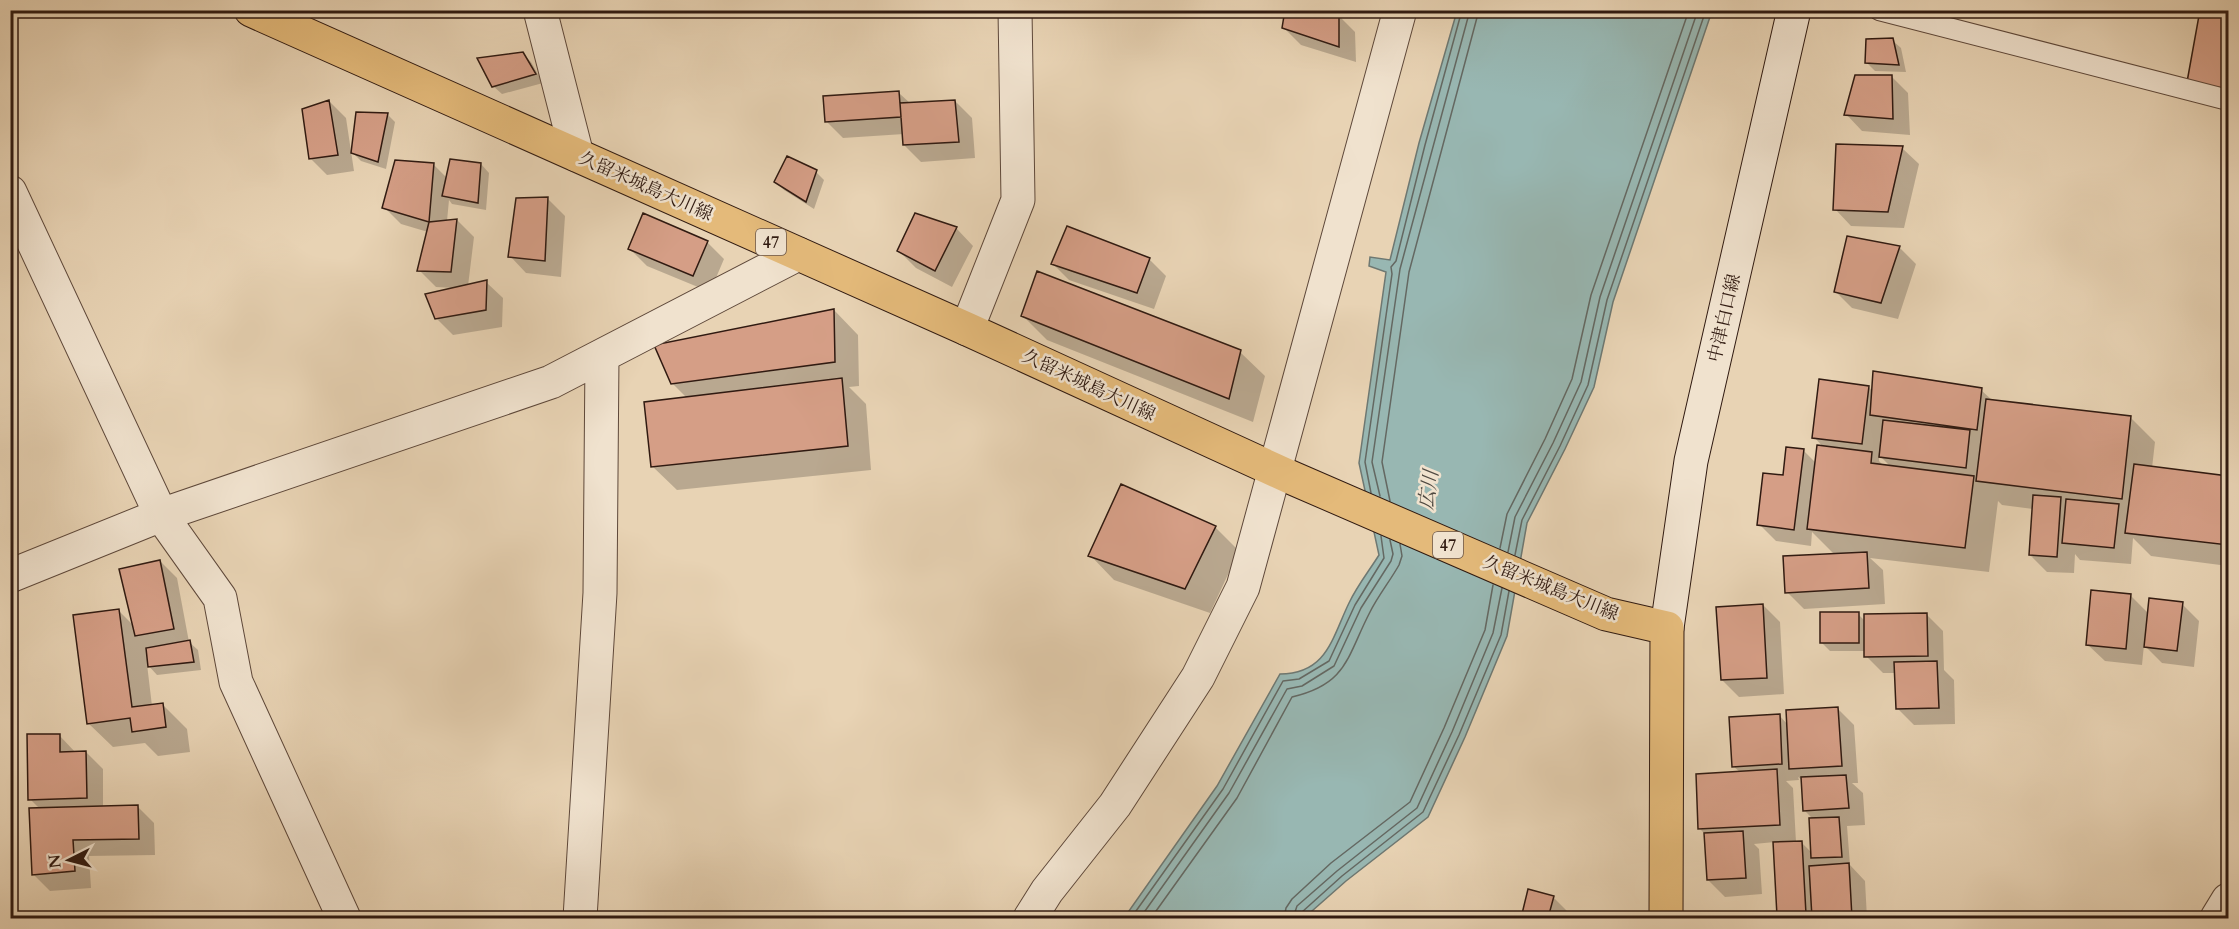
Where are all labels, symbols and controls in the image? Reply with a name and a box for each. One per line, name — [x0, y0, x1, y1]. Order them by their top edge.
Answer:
street label: 久留米城島大川線 — [575, 146, 717, 227]
road number: 47 — [756, 229, 786, 255]
street label: 中津白口線 — [1702, 271, 1747, 365]
street label: 久留米城島大川線 — [1018, 344, 1159, 427]
water label: 広川 — [1412, 466, 1445, 512]
road number: 47 — [1433, 532, 1463, 558]
street label: 久留米城島大川線 — [1479, 550, 1622, 627]
north arrow — [39, 830, 99, 890]
text: N — [43, 853, 67, 870]

